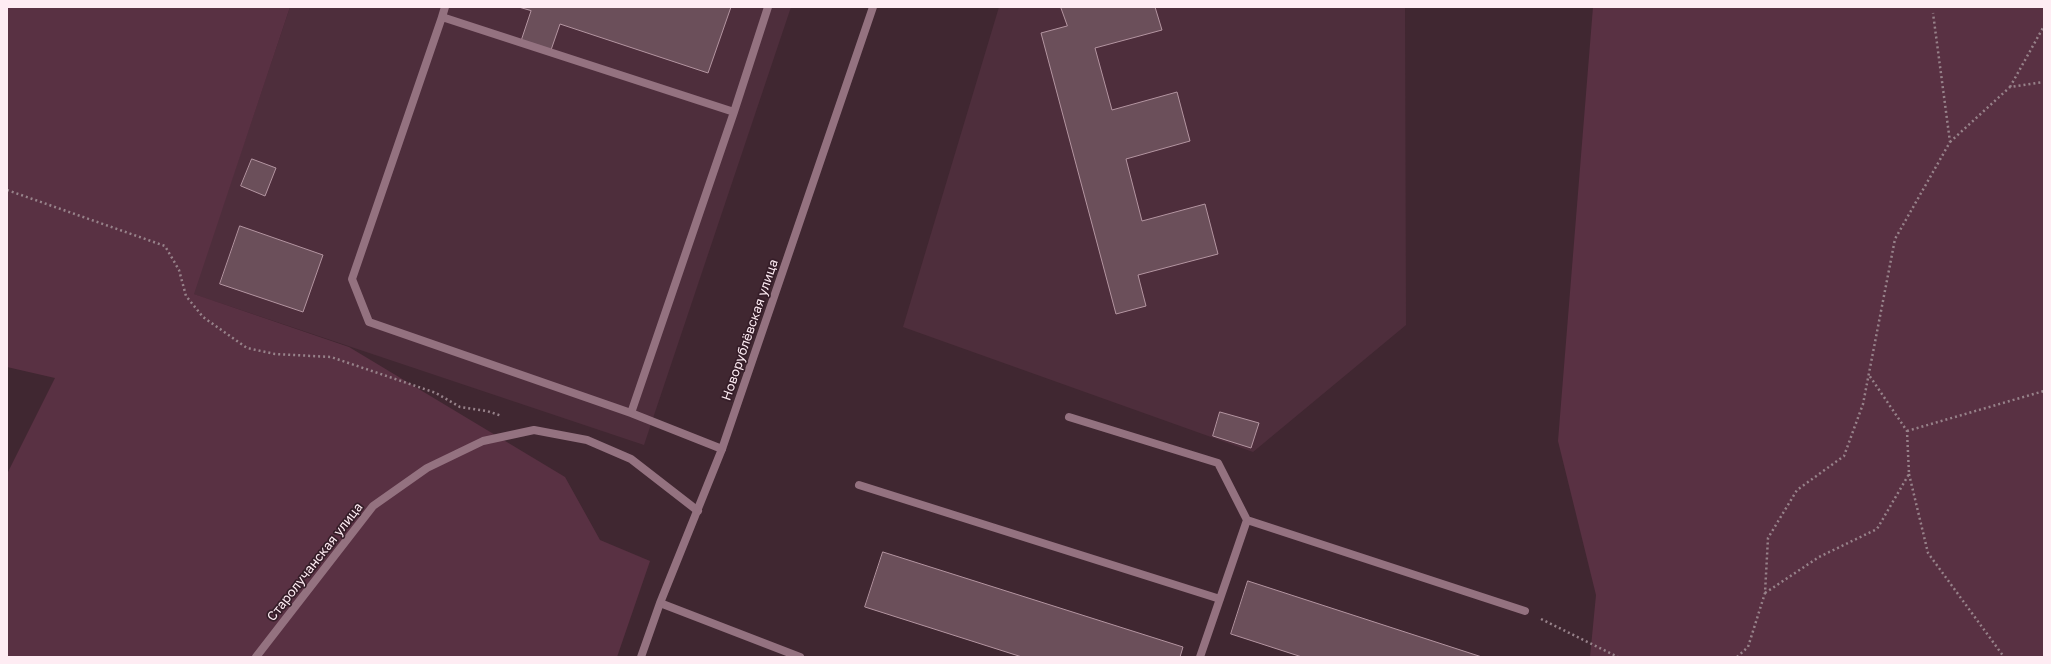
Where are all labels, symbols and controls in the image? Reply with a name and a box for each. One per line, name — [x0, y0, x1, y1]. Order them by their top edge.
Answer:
street label: Новорублёвская улица — [718, 257, 782, 403]
street label: Старолучанская улица — [264, 500, 366, 624]

